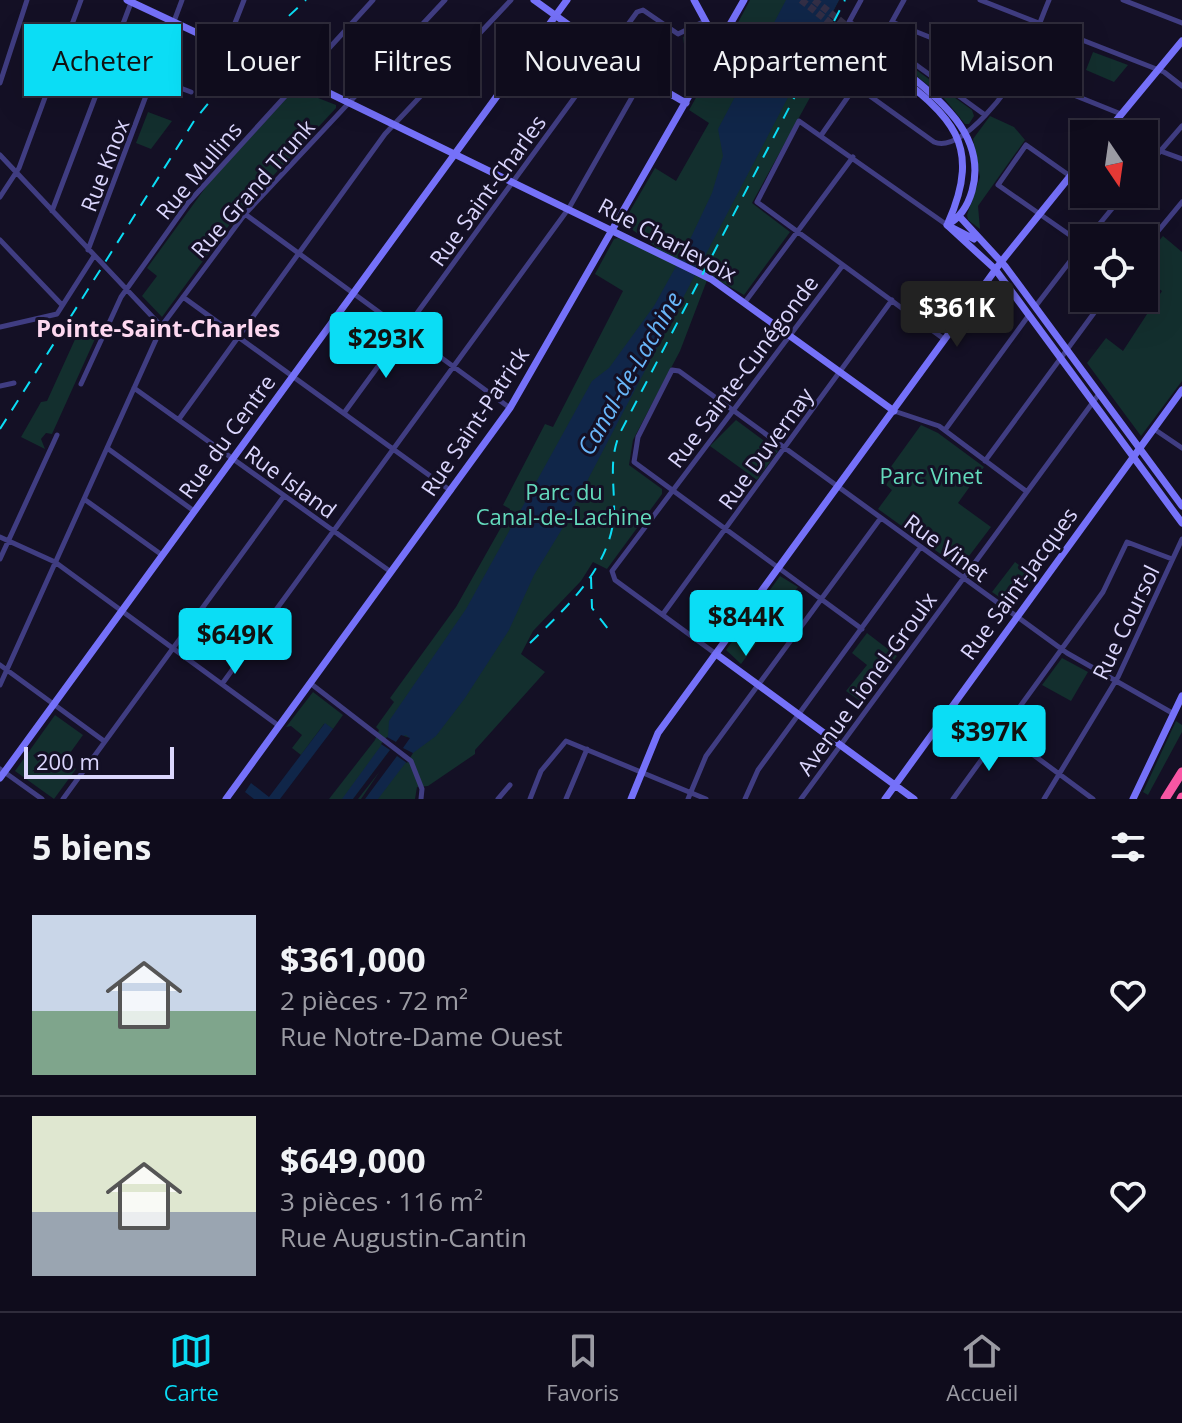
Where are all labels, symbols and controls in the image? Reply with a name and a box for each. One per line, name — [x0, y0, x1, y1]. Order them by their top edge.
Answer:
chip: Acheter — [24, 24, 181, 96]
chip: Louer — [197, 24, 329, 96]
chip: Filtres — [345, 24, 480, 96]
chip: Nouveau — [496, 24, 670, 96]
chip: Appartement — [686, 24, 915, 96]
chip: Maison — [931, 24, 1082, 96]
street label: Rue Saint-Charles — [422, 108, 552, 272]
street label: Rue Grand Trunk — [183, 112, 321, 264]
street label: Rue Knox — [73, 114, 136, 216]
street label: Rue Mullins — [148, 115, 248, 225]
north arrow — [1070, 120, 1158, 208]
map controls — [1070, 120, 1158, 312]
street label: Rue Charlevoix — [593, 190, 743, 288]
button: locate — [1070, 224, 1158, 312]
street label: Rue Sainte-Cunégonde — [660, 269, 824, 473]
pin: $361K — [901, 281, 1013, 349]
water label: Canal-de-Lachine — [569, 285, 689, 461]
text: $361K — [919, 289, 995, 325]
district label: Pointe-Saint-Charles — [36, 311, 280, 344]
pin: $293K — [330, 312, 442, 380]
text: $293K — [348, 320, 424, 356]
street label: Rue Saint-Patrick — [413, 340, 535, 501]
street label: Rue du Centre — [171, 368, 281, 504]
street label: Rue Duvernay — [711, 380, 820, 515]
street label: Rue Island — [239, 438, 343, 524]
park label: Parc Vinet — [879, 460, 983, 490]
park label: Parc du Canal-de-Lachine — [476, 476, 652, 531]
street label: Rue Saint-Jacques — [952, 501, 1084, 665]
street label: Rue Vinet — [899, 506, 995, 588]
street label: Rue Coursol — [1084, 560, 1166, 684]
street label: Avenue Lionel-Groulx — [789, 585, 943, 781]
pin: $844K — [690, 590, 802, 658]
text: $844K — [708, 598, 784, 634]
pin: $649K — [179, 608, 291, 676]
text: $649K — [197, 616, 273, 652]
pin: $397K — [933, 705, 1045, 773]
text: $397K — [951, 713, 1027, 749]
scale bar — [24, 743, 174, 779]
text: 200 m — [36, 746, 100, 776]
text: 5 biens — [32, 824, 152, 870]
icon: filters — [1106, 825, 1150, 869]
text: $361,000 — [280, 936, 426, 982]
icon: home — [96, 947, 192, 1043]
icon: heart — [1106, 973, 1150, 1017]
text: 2 pièces · 72 m² — [280, 982, 468, 1018]
text: Rue Notre-Dame Ouest — [280, 1018, 563, 1054]
text: $649,000 — [280, 1137, 426, 1183]
icon: home — [96, 1148, 192, 1244]
icon: heart — [1106, 1174, 1150, 1218]
text: 3 pièces · 116 m² — [280, 1183, 483, 1219]
text: Rue Augustin-Cantin — [280, 1219, 527, 1255]
tab: Carte — [164, 1329, 219, 1407]
tab: Favoris — [546, 1329, 619, 1407]
tab: Accueil — [946, 1329, 1018, 1407]

